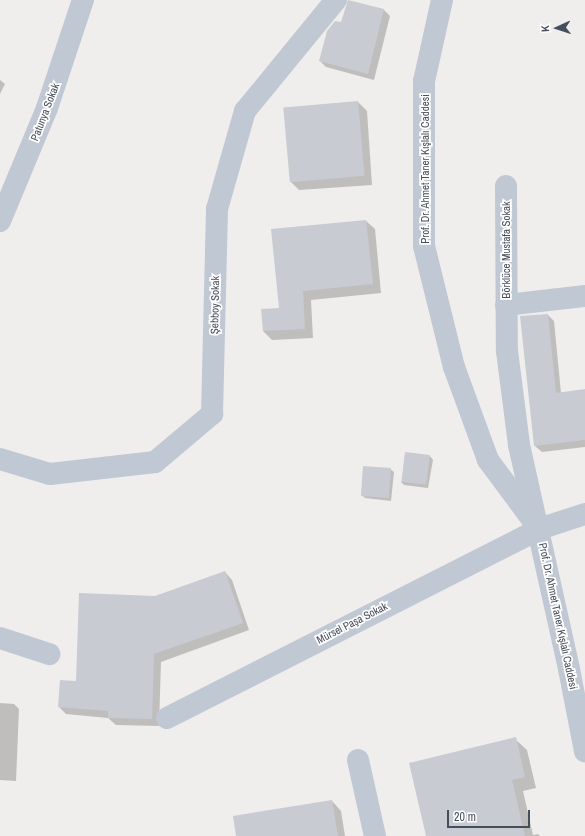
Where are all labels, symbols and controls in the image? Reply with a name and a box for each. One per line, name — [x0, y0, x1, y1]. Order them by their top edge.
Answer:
north arrow — [537, 8, 577, 48]
text: K — [538, 25, 552, 32]
street label: Patunya Sokak — [28, 81, 62, 143]
street label: Prof. Dr. Ahmet Taner Kışlalı Caddesi — [418, 94, 432, 244]
street label: Börklüce Mustafa Sokak — [499, 201, 513, 299]
street label: Şebboy Sokak — [208, 276, 222, 334]
street label: Prof. Dr. Ahmet Taner Kışlalı Caddesi — [536, 541, 580, 691]
street label: Mürsel Paşa Sokak — [314, 599, 390, 647]
scale bar — [449, 802, 532, 828]
text: 20 m — [454, 809, 476, 825]

